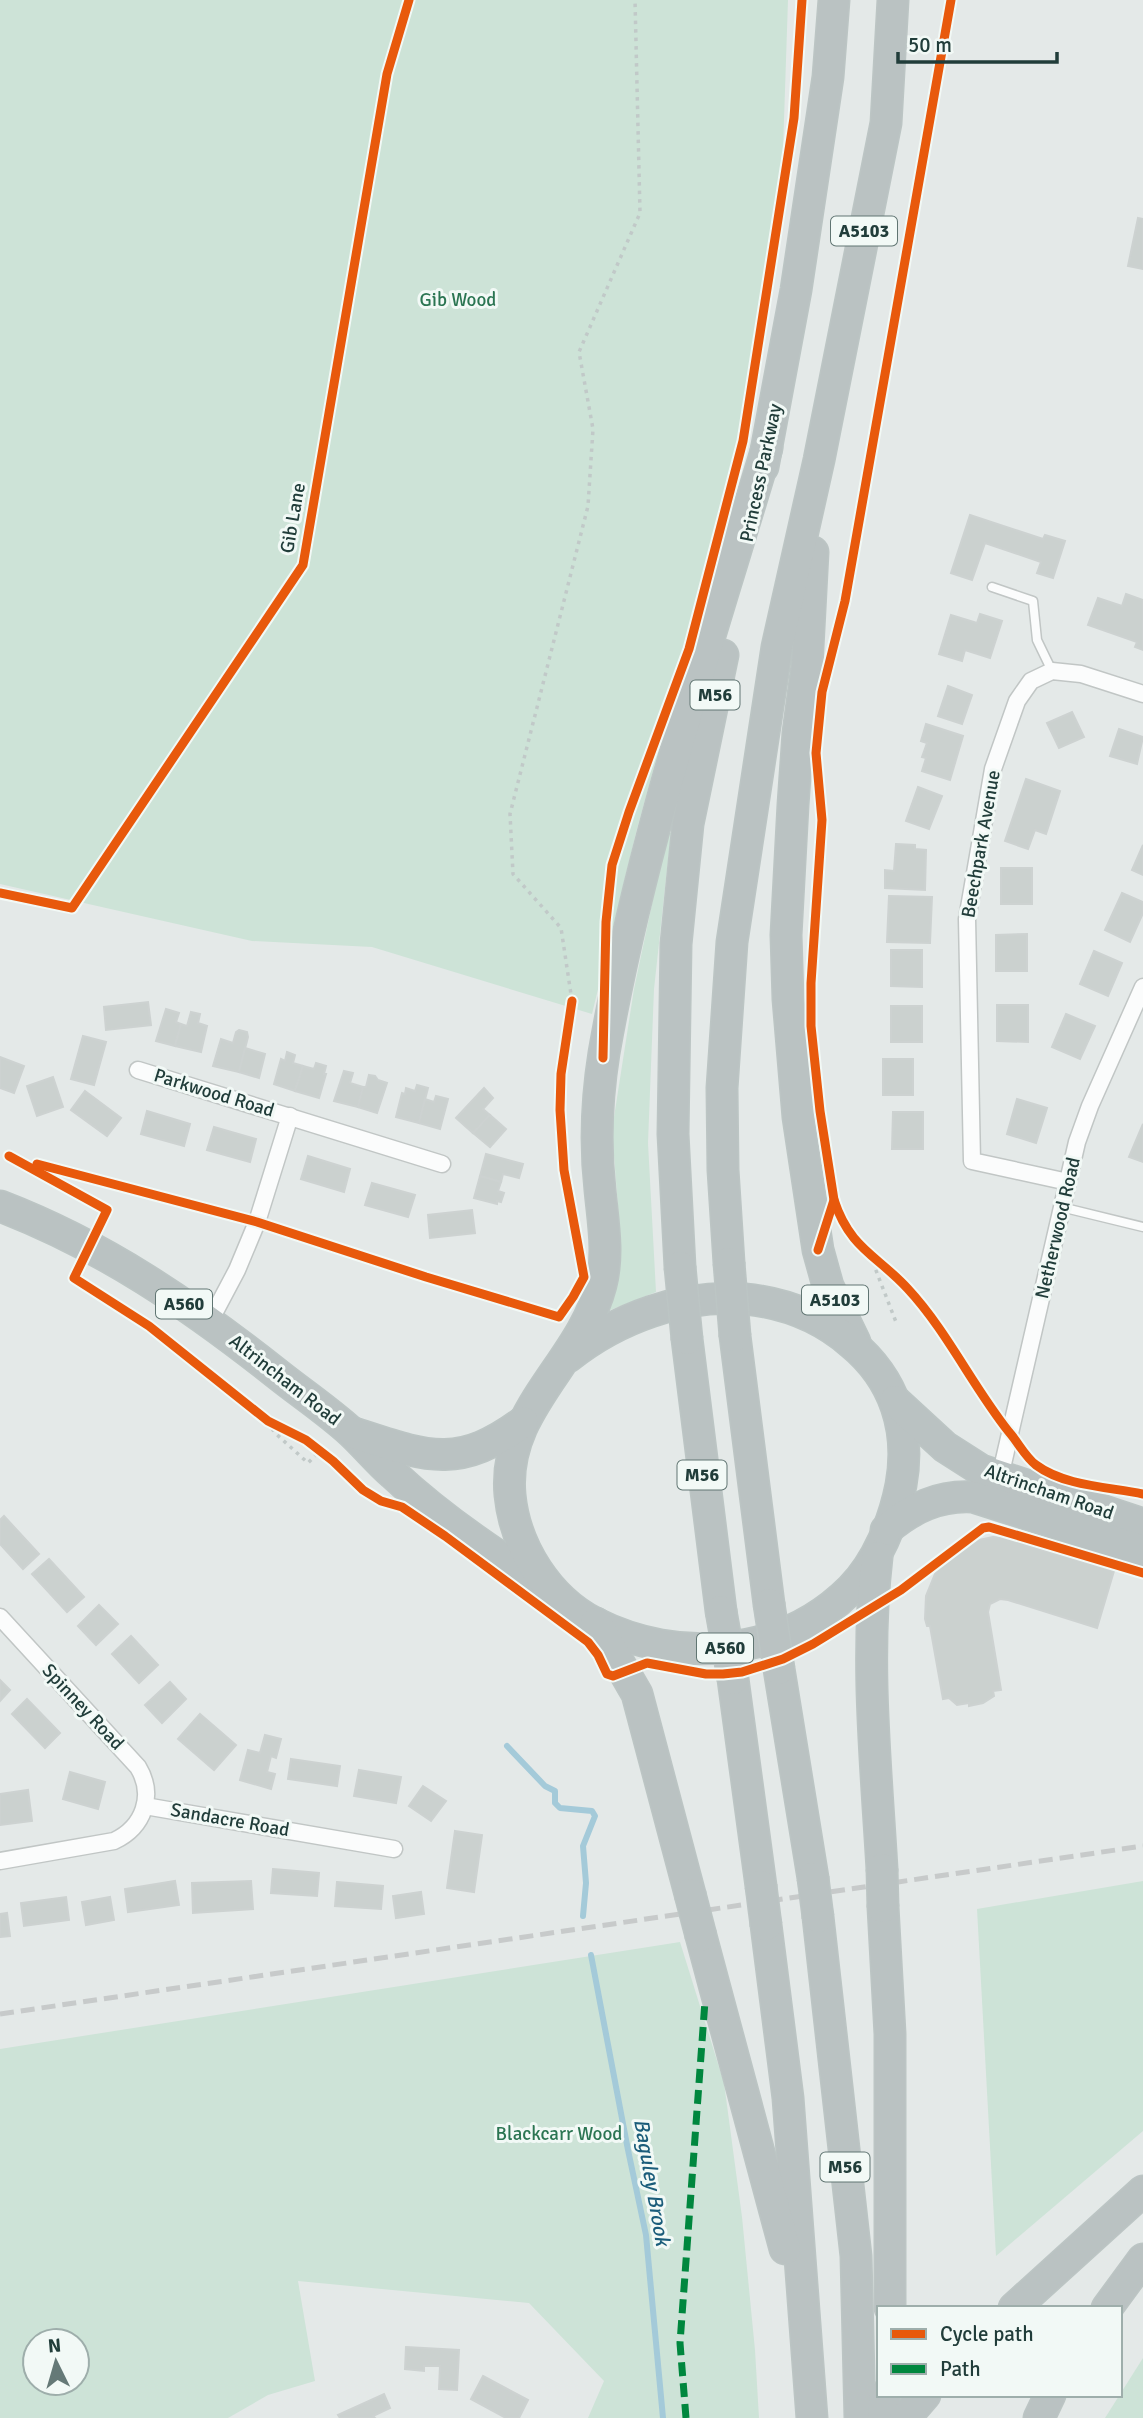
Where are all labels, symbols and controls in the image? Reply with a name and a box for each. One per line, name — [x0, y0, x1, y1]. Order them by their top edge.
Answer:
scale bar — [898, 21, 1057, 65]
text: 50 m — [908, 32, 952, 58]
road number: A5103 — [831, 216, 897, 246]
park label: Gib Wood — [420, 288, 496, 312]
street label: Princess Parkway — [735, 402, 787, 544]
street label: Gib Lane — [275, 481, 311, 555]
road number: M56 — [690, 680, 740, 710]
street label: Beechpark Avenue — [956, 768, 1006, 920]
street label: Parkwood Road — [151, 1063, 277, 1123]
street label: Netherwood Road — [1030, 1155, 1086, 1301]
road number: A5103 — [802, 1286, 868, 1315]
road number: A560 — [156, 1289, 212, 1318]
street label: Altrincham Road — [224, 1329, 346, 1431]
street label: Altrincham Road — [981, 1459, 1117, 1525]
road number: M56 — [678, 1460, 726, 1490]
road number: A560 — [697, 1633, 753, 1662]
street label: Spinney Road — [37, 1659, 129, 1755]
street label: Sandacre Road — [169, 1798, 291, 1842]
water label: Baguley Brook — [628, 2116, 676, 2250]
park label: Blackcarr Wood — [496, 2122, 622, 2146]
road number: M56 — [820, 2152, 870, 2182]
legend — [877, 2306, 1122, 2397]
text: Cycle path — [940, 2321, 1034, 2347]
north arrow — [21, 2327, 91, 2397]
text: N — [47, 2334, 62, 2359]
text: Path — [940, 2356, 981, 2382]

